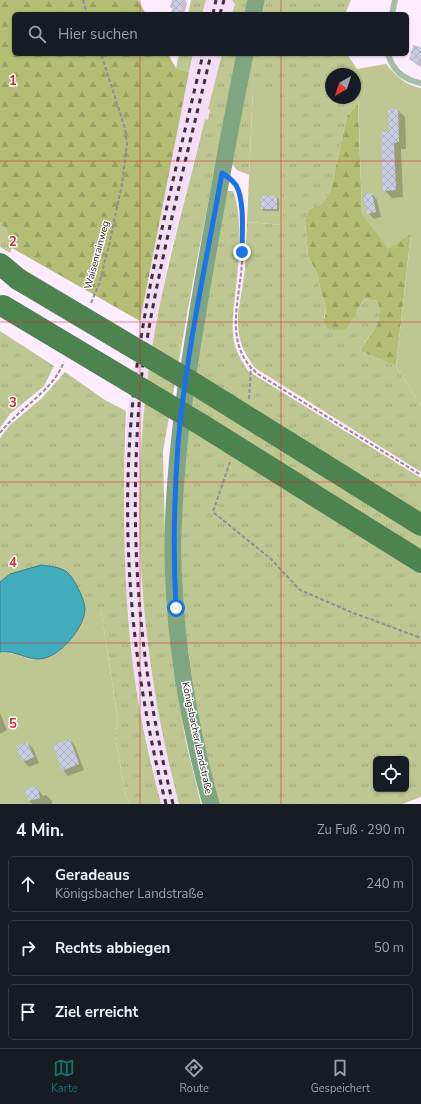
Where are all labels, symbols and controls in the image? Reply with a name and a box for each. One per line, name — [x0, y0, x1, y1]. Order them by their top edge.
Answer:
search box — [12, 12, 409, 56]
icon: search — [26, 23, 48, 45]
text: Hier suchen — [58, 24, 138, 44]
north arrow — [325, 68, 361, 104]
text: 1 — [9, 72, 17, 90]
street label: Waisenrainweg — [81, 219, 113, 291]
text: 2 — [9, 233, 17, 251]
route end — [233, 243, 251, 261]
text: 3 — [9, 394, 17, 412]
text: 4 — [9, 554, 17, 572]
route start — [167, 599, 185, 617]
street label: Königsbacher Landstraße — [178, 681, 216, 795]
text: 5 — [9, 715, 17, 733]
map controls — [373, 756, 409, 792]
button: locate — [373, 756, 409, 792]
text: 4 Min. — [16, 819, 64, 842]
text: Zu Fuß · 290 m — [317, 821, 405, 839]
text: Geradeaus — [55, 865, 130, 885]
icon: ahead — [17, 873, 39, 895]
text: 240 m — [366, 875, 404, 893]
text: Königsbacher Landstraße — [55, 885, 203, 903]
icon: right — [17, 937, 39, 959]
text: Rechts abbiegen — [55, 938, 170, 958]
text: 50 m — [374, 939, 404, 957]
icon: arrive — [17, 1001, 39, 1023]
text: Ziel erreicht — [55, 1002, 138, 1022]
tab: Karte — [51, 1057, 78, 1096]
tab: Route — [180, 1057, 209, 1096]
tab: Gespeichert — [311, 1057, 370, 1096]

